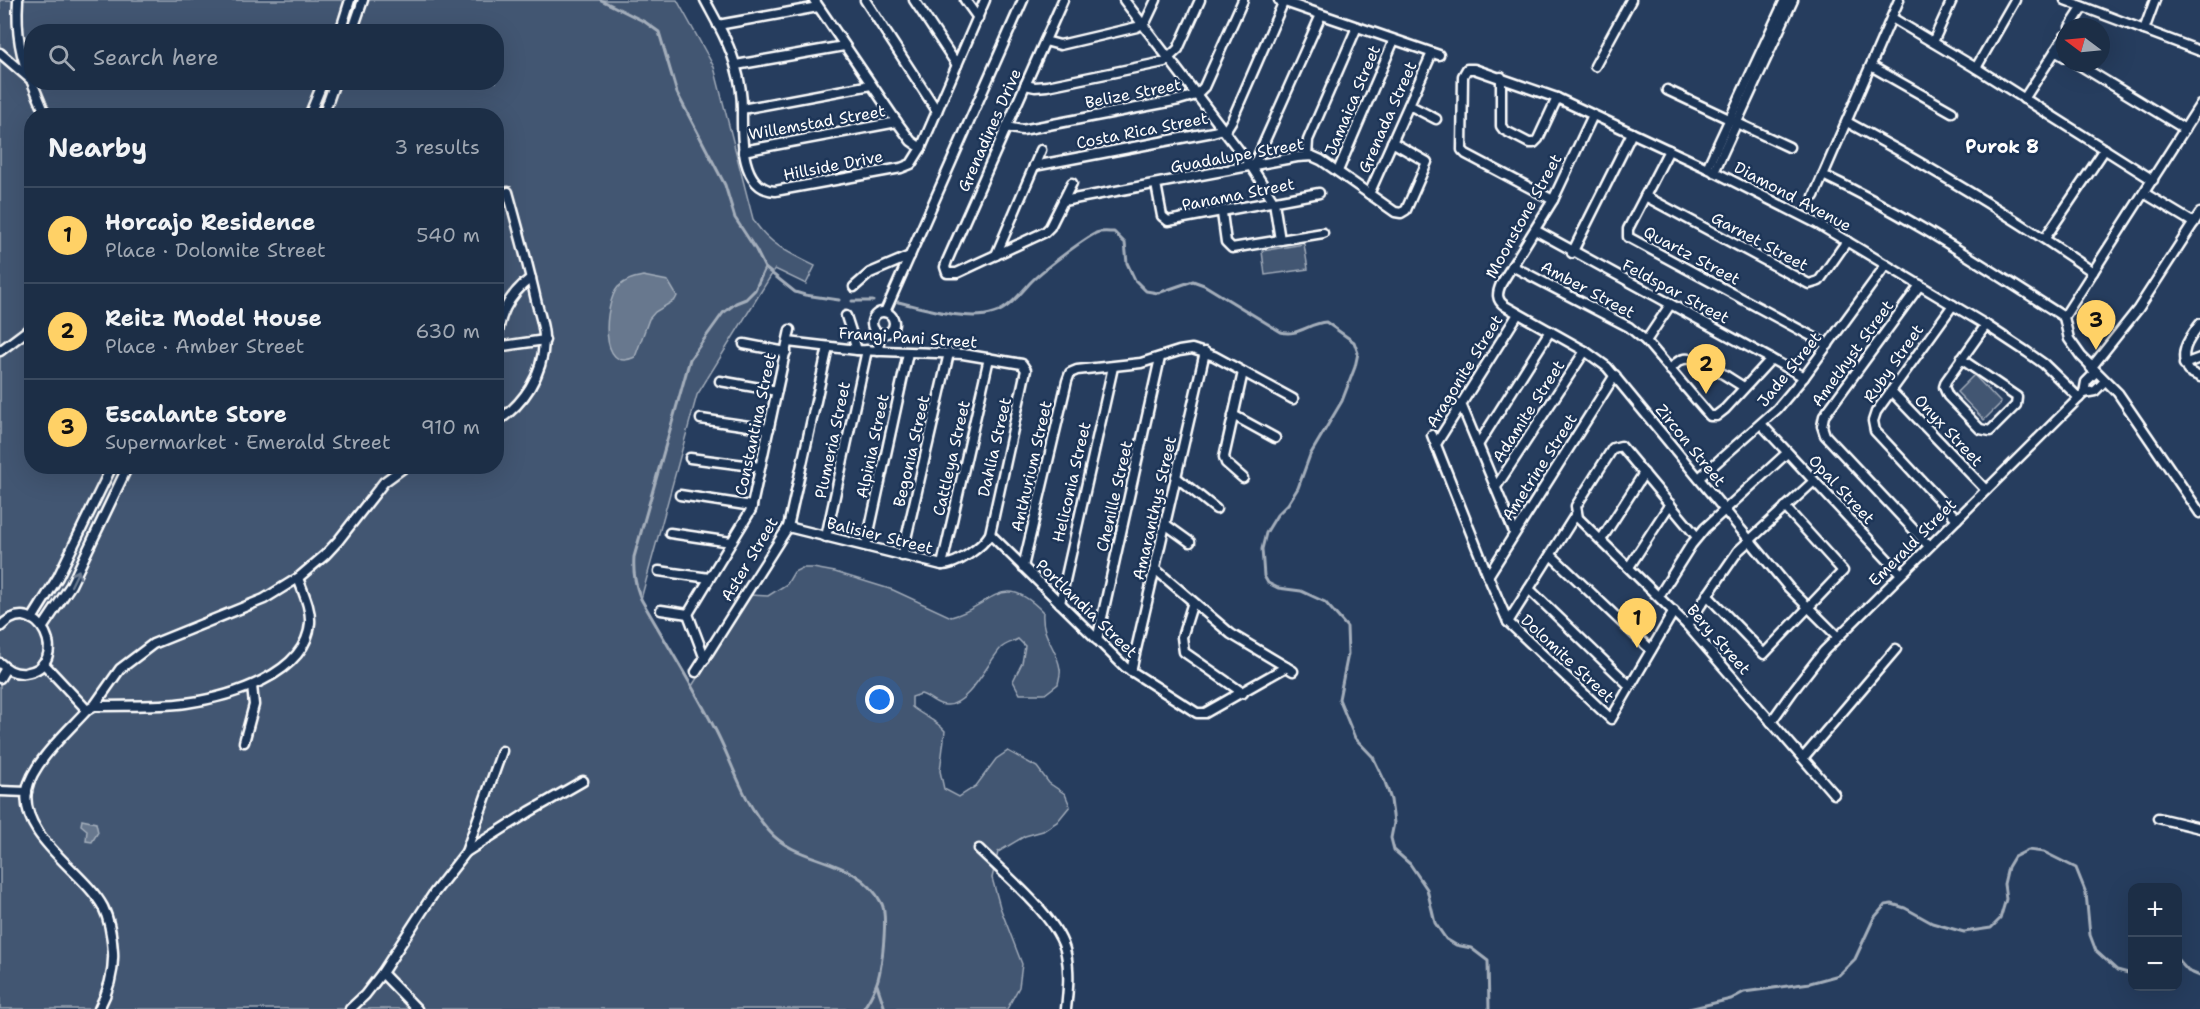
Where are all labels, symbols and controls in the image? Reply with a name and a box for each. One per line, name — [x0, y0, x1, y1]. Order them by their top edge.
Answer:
north arrow — [2056, 18, 2110, 72]
search box — [24, 24, 504, 90]
icon: search — [45, 41, 78, 74]
street label: Jamaica Street — [1320, 42, 1385, 158]
text: Search here — [93, 43, 219, 72]
street label: Grenada Street — [1353, 58, 1421, 176]
street label: Grenadines Drive — [953, 65, 1026, 195]
street label: Belize Street — [1083, 74, 1183, 113]
street label: Willemstad Street — [747, 100, 887, 145]
street label: Costa Rica Street — [1074, 107, 1210, 154]
text: Nearby — [48, 130, 147, 165]
street label: Guadalupe Street — [1169, 133, 1306, 178]
text: 3 results — [394, 134, 480, 160]
district label: Purok 8 — [1965, 135, 2039, 159]
street label: Hillside Drive — [781, 146, 885, 185]
street label: Moonstone Street — [1480, 150, 1566, 282]
street label: Diamond Avenue — [1730, 157, 1855, 236]
street label: Panama Street — [1180, 173, 1296, 216]
street label: Garnet Street — [1708, 207, 1812, 276]
text: Horcajo Residence — [105, 208, 315, 237]
street label: Quartz Street — [1640, 221, 1744, 290]
text: 1 — [63, 222, 72, 248]
text: 540 m — [416, 222, 480, 248]
text: Place · Dolomite Street — [105, 237, 326, 263]
street label: Feldspar Street — [1619, 254, 1733, 328]
street label: Amber Street — [1537, 256, 1638, 323]
street label: Amethyst Street — [1807, 296, 1898, 411]
pin: 3 — [2076, 300, 2116, 350]
text: Reitz Model House — [105, 304, 322, 333]
street label: Aragonite Street — [1421, 311, 1508, 432]
text: 2 — [61, 318, 75, 344]
text: 630 m — [416, 318, 480, 344]
street label: Ruby Street — [1859, 320, 1928, 407]
street label: Frangi Pani Street — [838, 322, 978, 353]
street label: Jade Street — [1753, 327, 1826, 411]
text: Place · Amber Street — [105, 333, 305, 359]
pin: 2 — [1686, 344, 1726, 394]
street label: Constantina Street — [730, 351, 781, 498]
street label: Adamite Street — [1488, 356, 1569, 466]
street label: Plumeria Street — [810, 380, 855, 501]
street label: Onyx Street — [1910, 390, 1987, 471]
street label: Alpinia Street — [851, 392, 894, 500]
street label: Begonia Street — [888, 393, 935, 509]
street label: Dahlia Street — [973, 395, 1016, 499]
street label: Cattleya Street — [928, 398, 975, 518]
street label: Anthurium Street — [1006, 399, 1057, 534]
text: Escalante Store — [105, 400, 287, 429]
street label: Zircon Street — [1651, 400, 1730, 491]
street label: Ametrine Street — [1497, 410, 1582, 525]
text: 3 — [61, 414, 75, 440]
text: 910 m — [421, 414, 480, 440]
street label: Heliconia Street — [1047, 420, 1096, 544]
text: Supermarket · Emerald Street — [105, 429, 391, 455]
street label: Amaranthys Street — [1128, 434, 1181, 582]
street label: Chenille Street — [1092, 439, 1137, 554]
street label: Opal Street — [1804, 450, 1879, 529]
street label: Emerald Street — [1864, 494, 1961, 591]
street label: Balisier Street — [825, 512, 935, 559]
street label: Aster Street — [716, 513, 783, 605]
street label: Portlandia Street — [1031, 554, 1142, 662]
one-way arrow — [69, 569, 81, 587]
pin: 1 — [1618, 598, 1656, 648]
street label: Bery Street — [1682, 600, 1755, 679]
street label: Dolomite Street — [1516, 610, 1619, 707]
your location — [865, 685, 894, 714]
map controls — [2128, 883, 2182, 991]
button: + — [2128, 883, 2182, 937]
button: − — [2128, 937, 2182, 991]

